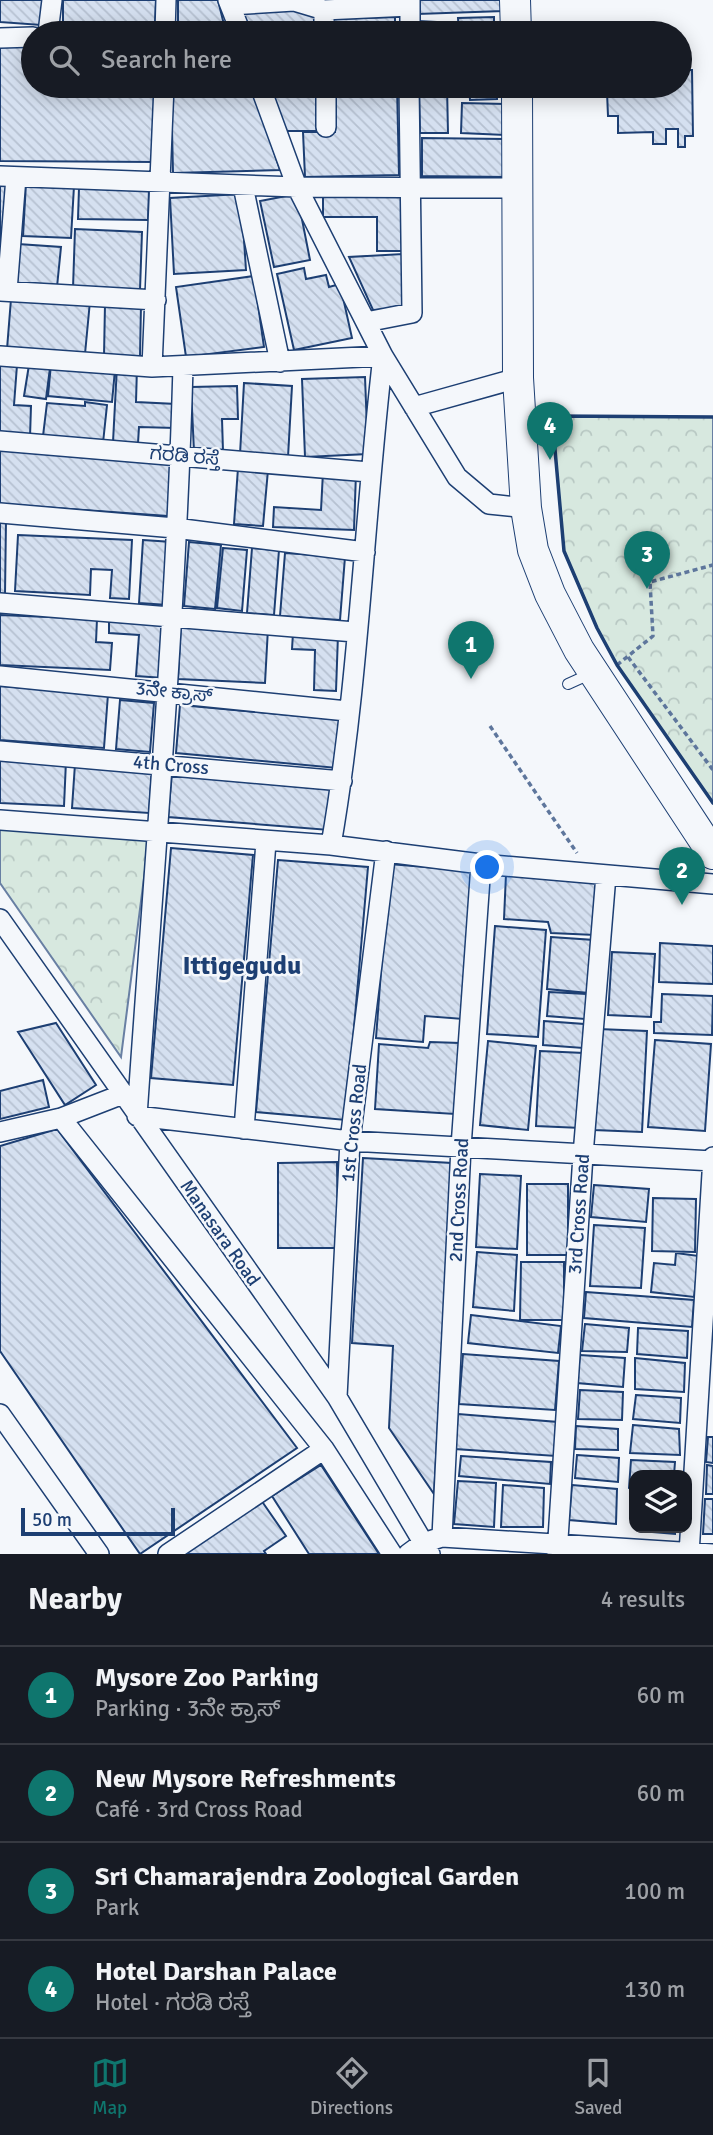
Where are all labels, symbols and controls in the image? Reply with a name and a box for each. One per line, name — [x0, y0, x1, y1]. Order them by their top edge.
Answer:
search box — [21, 21, 692, 98]
icon: search — [45, 41, 83, 79]
text: Search here — [101, 44, 232, 76]
pin: 4 — [527, 402, 573, 460]
street label: ಗರಡಿ ರಸ್ತೆ — [149, 441, 222, 471]
pin: 3 — [624, 531, 670, 589]
pin: 1 — [448, 621, 494, 679]
street label: 3ನೆೇ ಕ್ರಾಸ್ — [134, 676, 214, 708]
street label: 4th Cross — [132, 750, 210, 780]
pin: 2 — [659, 847, 705, 905]
your location — [470, 850, 504, 884]
district label: Ittigegudu — [183, 950, 301, 982]
street label: 1st Cross Road — [336, 1063, 372, 1183]
street label: 2nd Cross Road — [444, 1137, 474, 1263]
street label: 3rd Cross Road — [563, 1153, 595, 1275]
street label: Manasara Road — [175, 1175, 265, 1291]
map controls — [629, 1470, 692, 1533]
button: layers — [629, 1470, 692, 1533]
scale bar — [21, 1505, 175, 1537]
text: 50 m — [32, 1508, 72, 1532]
text: Nearby — [28, 1581, 122, 1618]
text: 4 results — [601, 1585, 685, 1614]
text: Mysore Zoo Parking — [95, 1662, 319, 1694]
text: 1 — [45, 1681, 57, 1710]
text: 60 m — [637, 1681, 685, 1710]
text: Parking · 3ನೆೇ ಕ್ರಾಸ್ — [95, 1694, 280, 1723]
text: New Mysore Refreshments — [95, 1763, 396, 1795]
text: 2 — [45, 1779, 57, 1808]
text: 60 m — [637, 1779, 685, 1808]
text: Café · 3rd Cross Road — [95, 1795, 303, 1824]
text: Sri Chamarajendra Zoological Garden — [95, 1861, 519, 1893]
text: 3 — [45, 1877, 57, 1906]
text: 100 m — [624, 1877, 685, 1906]
text: Park — [95, 1893, 139, 1922]
text: Hotel Darshan Palace — [95, 1956, 337, 1988]
text: 4 — [45, 1975, 57, 2004]
text: 130 m — [624, 1975, 685, 2004]
text: Hotel · ಗರಡಿ ರಸ್ತೆ — [95, 1988, 251, 2017]
tab: Map — [91, 2054, 129, 2120]
tab: Directions — [310, 2054, 393, 2120]
tab: Saved — [574, 2054, 622, 2120]

